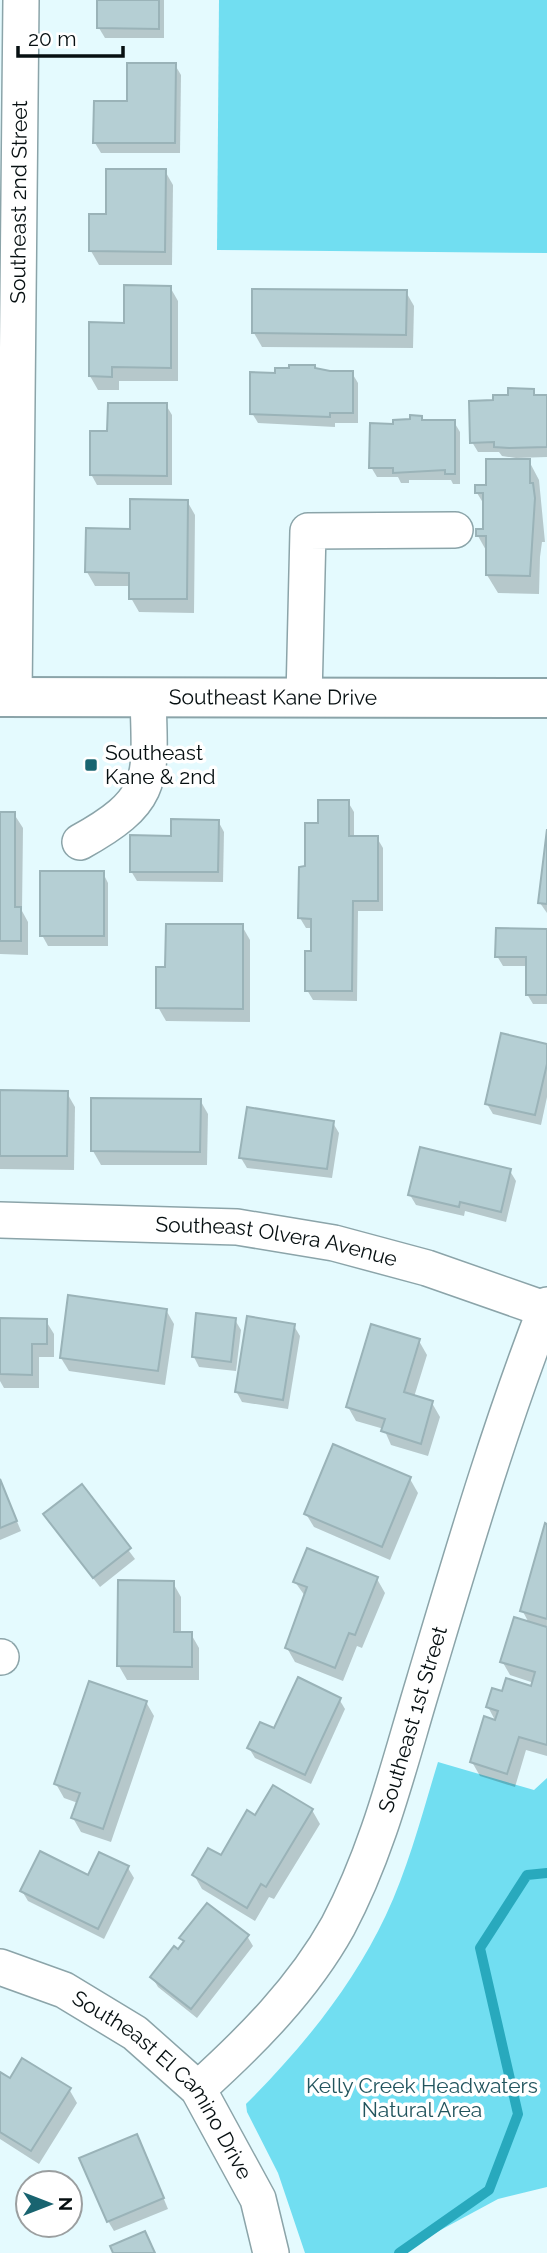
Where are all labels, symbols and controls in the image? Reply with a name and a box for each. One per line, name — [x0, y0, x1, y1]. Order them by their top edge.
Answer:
scale bar — [18, 14, 122, 58]
text: 20 m — [28, 26, 76, 51]
street label: Southeast 2nd Street — [5, 100, 32, 304]
street label: Southeast Kane Drive — [169, 684, 377, 710]
place label: Southeast Kane & 2nd — [105, 740, 215, 789]
marker: Southeast Kane & 2nd — [83, 757, 99, 773]
street label: Southeast Olvera Avenue — [155, 1212, 400, 1271]
street label: Southeast 1st Street — [373, 1623, 452, 1816]
street label: Southeast El Camino Drive — [68, 1985, 258, 2183]
park label: Kelly Creek Headwaters Natural Area — [306, 2073, 538, 2122]
north arrow — [14, 2169, 84, 2239]
text: N — [55, 2197, 77, 2211]

